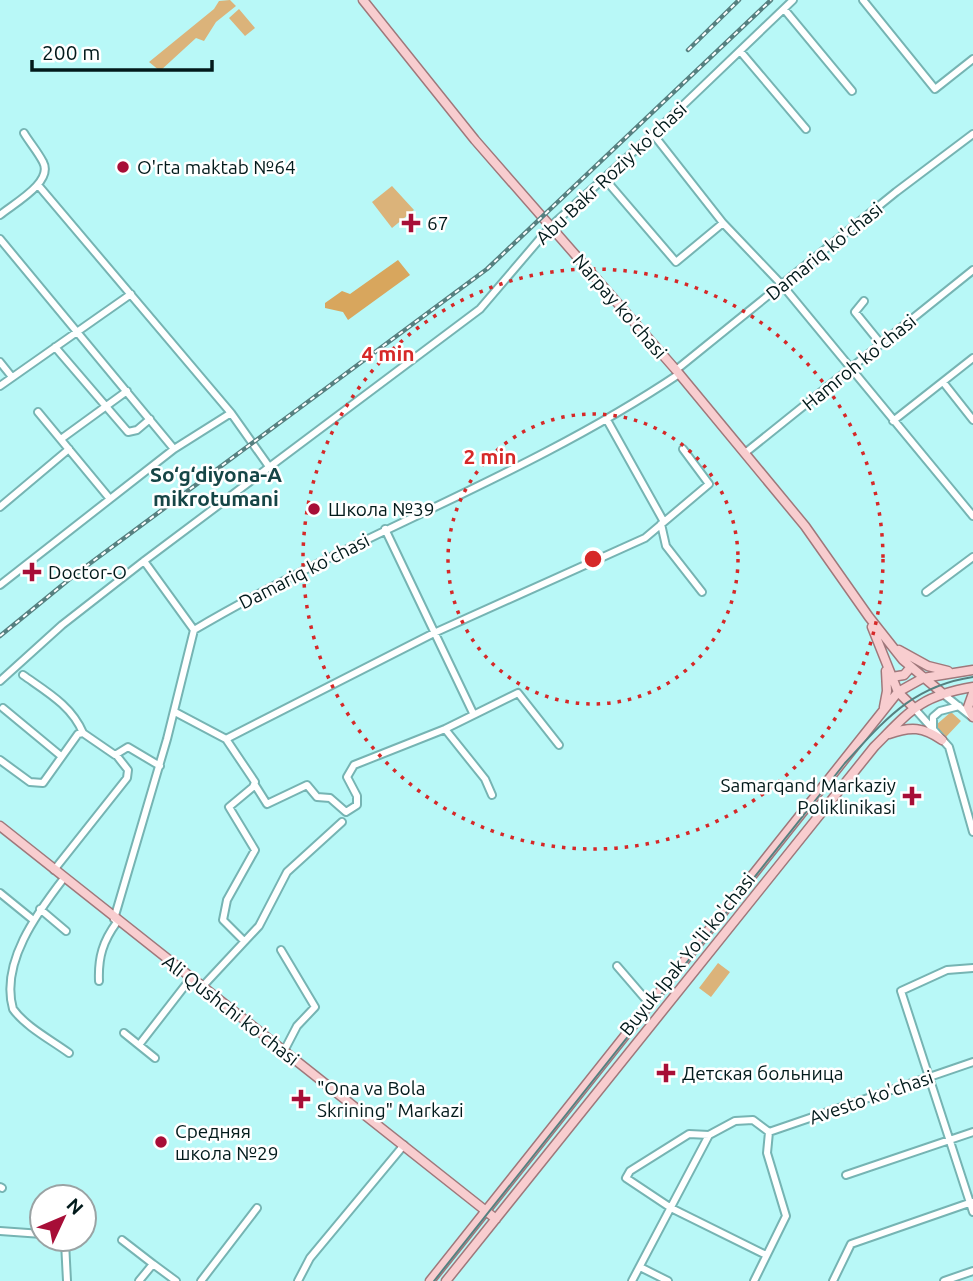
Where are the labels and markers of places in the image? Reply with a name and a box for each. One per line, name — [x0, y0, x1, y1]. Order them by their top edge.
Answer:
place label: O'rta maktab №64 — [137, 156, 296, 178]
marker: O'rta maktab №64 — [115, 159, 131, 175]
place label: 67 — [427, 212, 448, 234]
marker: 67 — [401, 213, 421, 233]
place label: Школа №39 — [328, 498, 435, 520]
marker: Школа №39 — [306, 501, 322, 517]
centre of rings — [581, 547, 605, 571]
place label: Doctor-O — [48, 561, 127, 583]
marker: Doctor-O — [22, 562, 42, 582]
place label: Samarqand Markaziy Poliklinikasi — [720, 774, 896, 818]
marker: Samarqand Markaziy Poliklinikasi — [902, 786, 922, 806]
place label: Детская больница — [682, 1062, 843, 1084]
marker: Детская больница — [656, 1063, 676, 1083]
place label: "Ona va Bola Skrining" Markazi — [317, 1077, 464, 1121]
marker: "Ona va Bola Skrining" Markazi — [291, 1089, 311, 1109]
place label: Средняя школа №29 — [175, 1120, 279, 1164]
marker: Средняя школа №29 — [153, 1134, 169, 1150]

